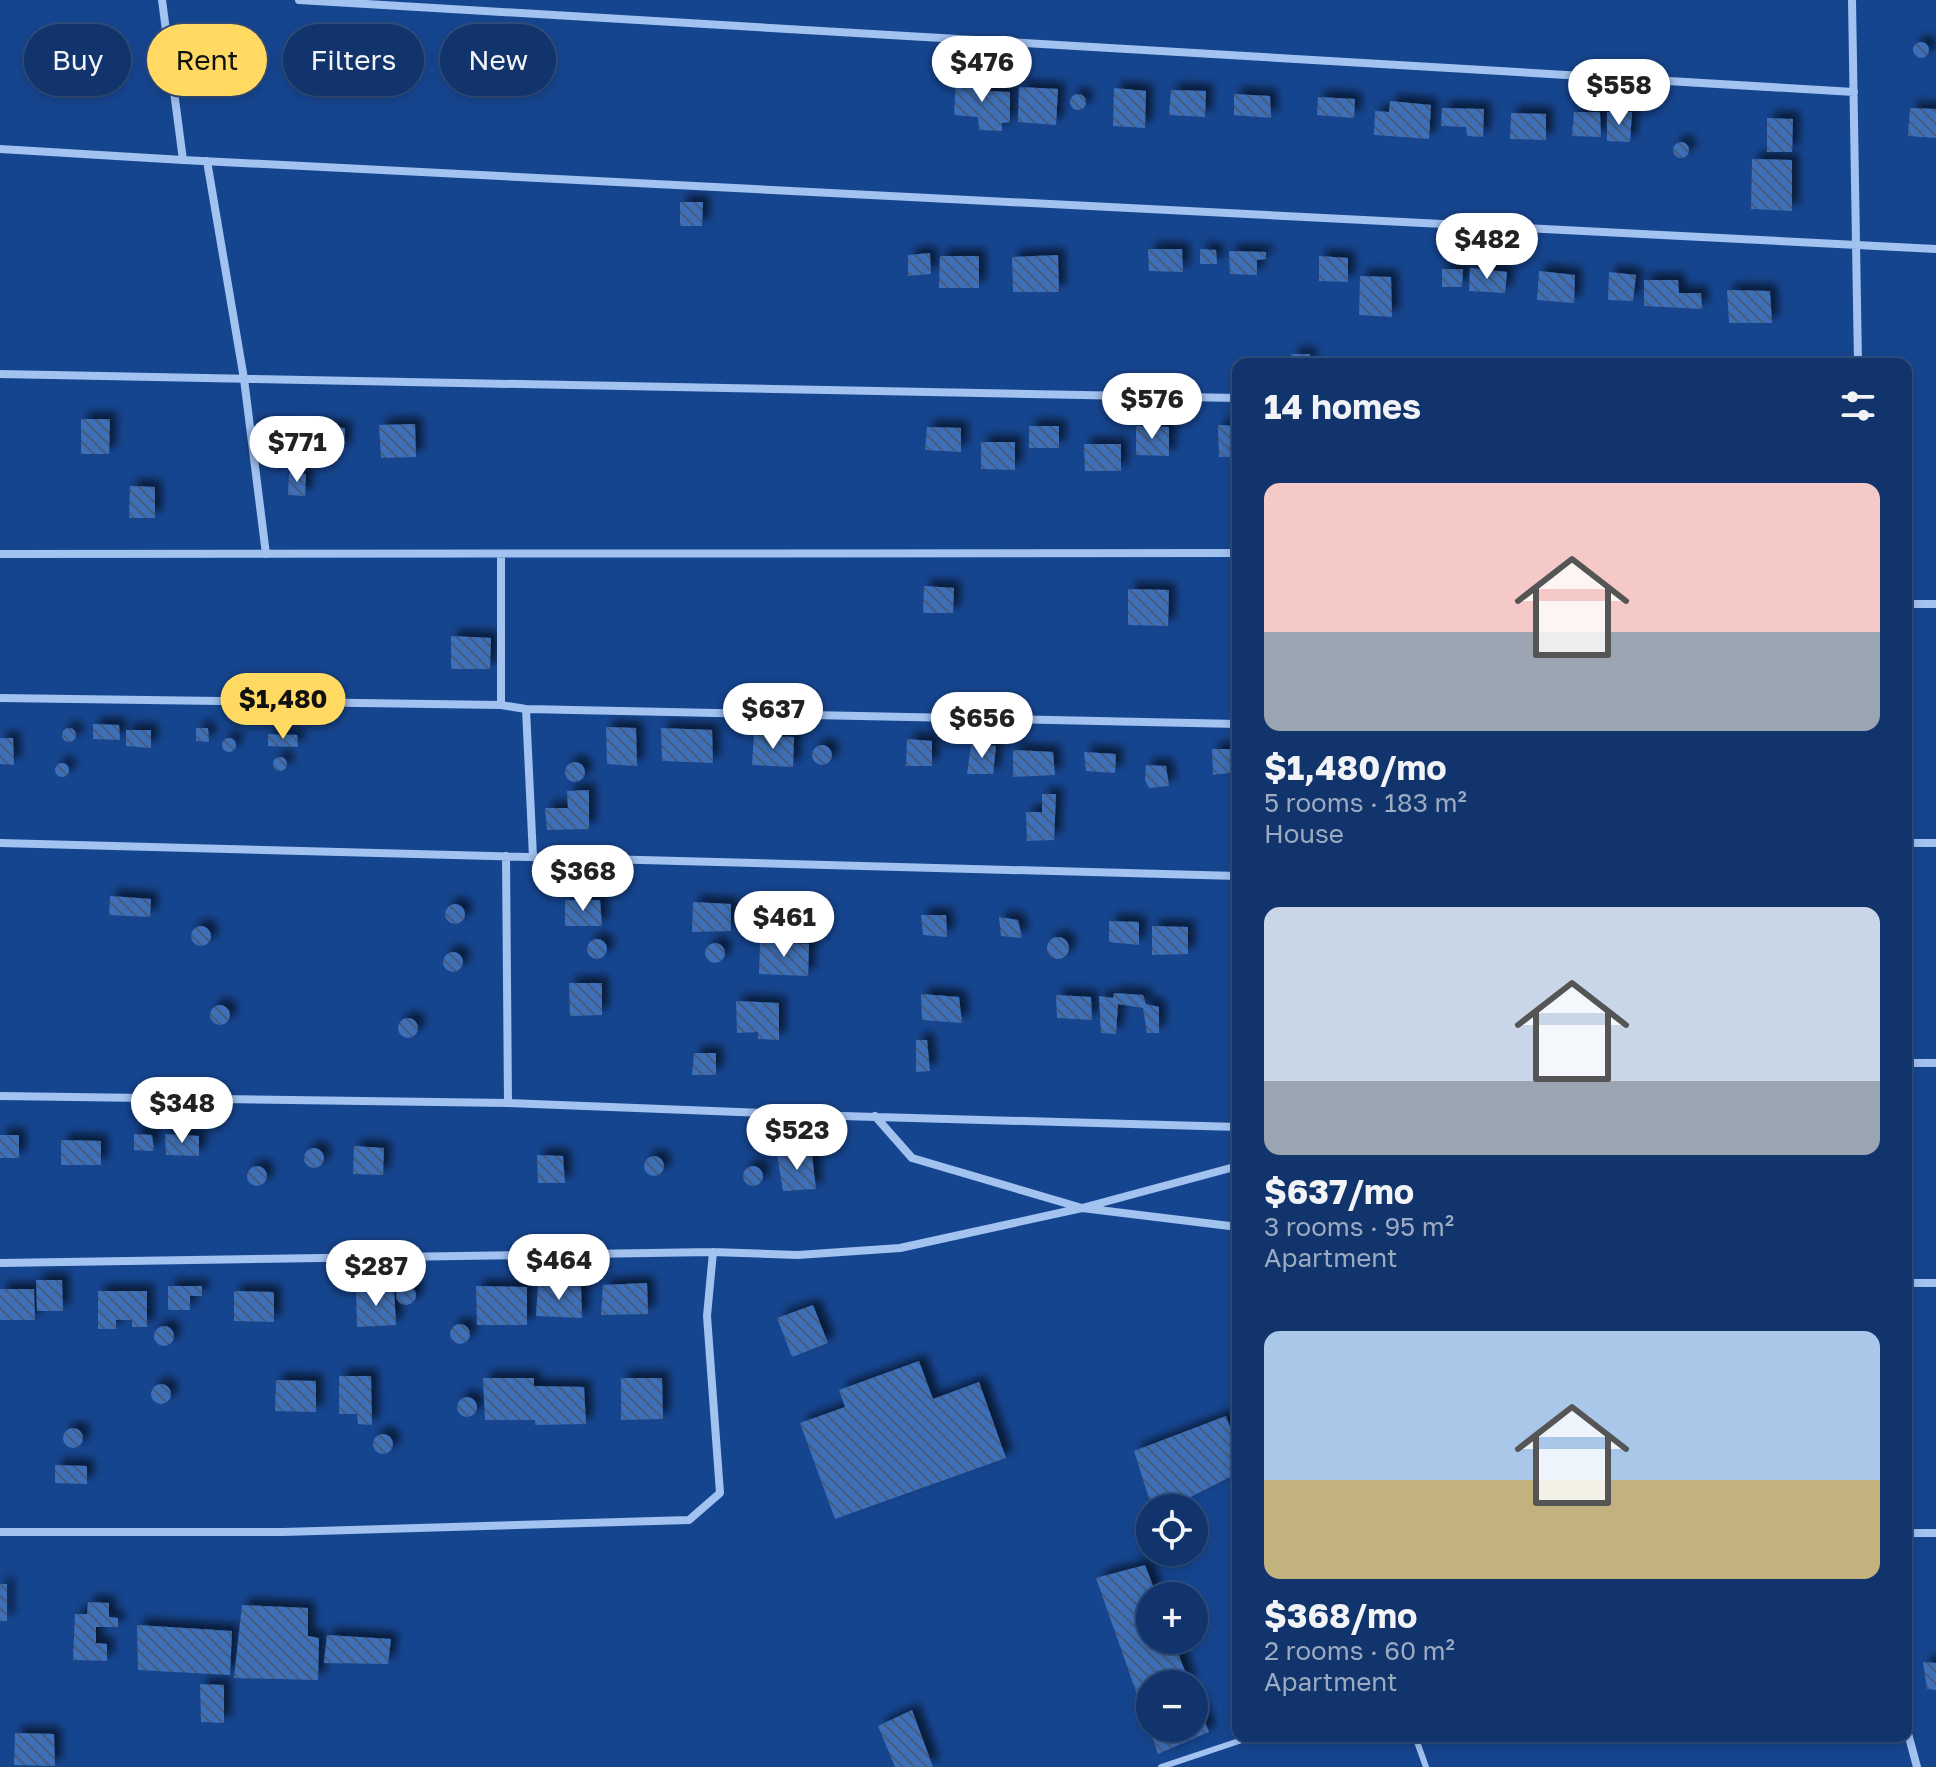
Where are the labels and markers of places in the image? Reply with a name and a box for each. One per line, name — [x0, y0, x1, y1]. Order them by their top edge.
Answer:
pin: $476 — [935, 36, 1029, 104]
pin: $558 — [1572, 59, 1666, 127]
pin: $482 — [1440, 213, 1534, 281]
pin: $576 — [1105, 373, 1199, 441]
pin: $771 — [250, 416, 344, 484]
pin: $1,480 — [218, 673, 348, 741]
pin: $637 — [726, 683, 820, 751]
pin: $656 — [935, 692, 1029, 760]
pin: $368 — [536, 845, 630, 913]
pin: $461 — [737, 891, 831, 959]
pin: $348 — [135, 1077, 229, 1145]
pin: $523 — [750, 1104, 844, 1172]
pin: $464 — [512, 1234, 606, 1302]
pin: $287 — [329, 1240, 423, 1308]

